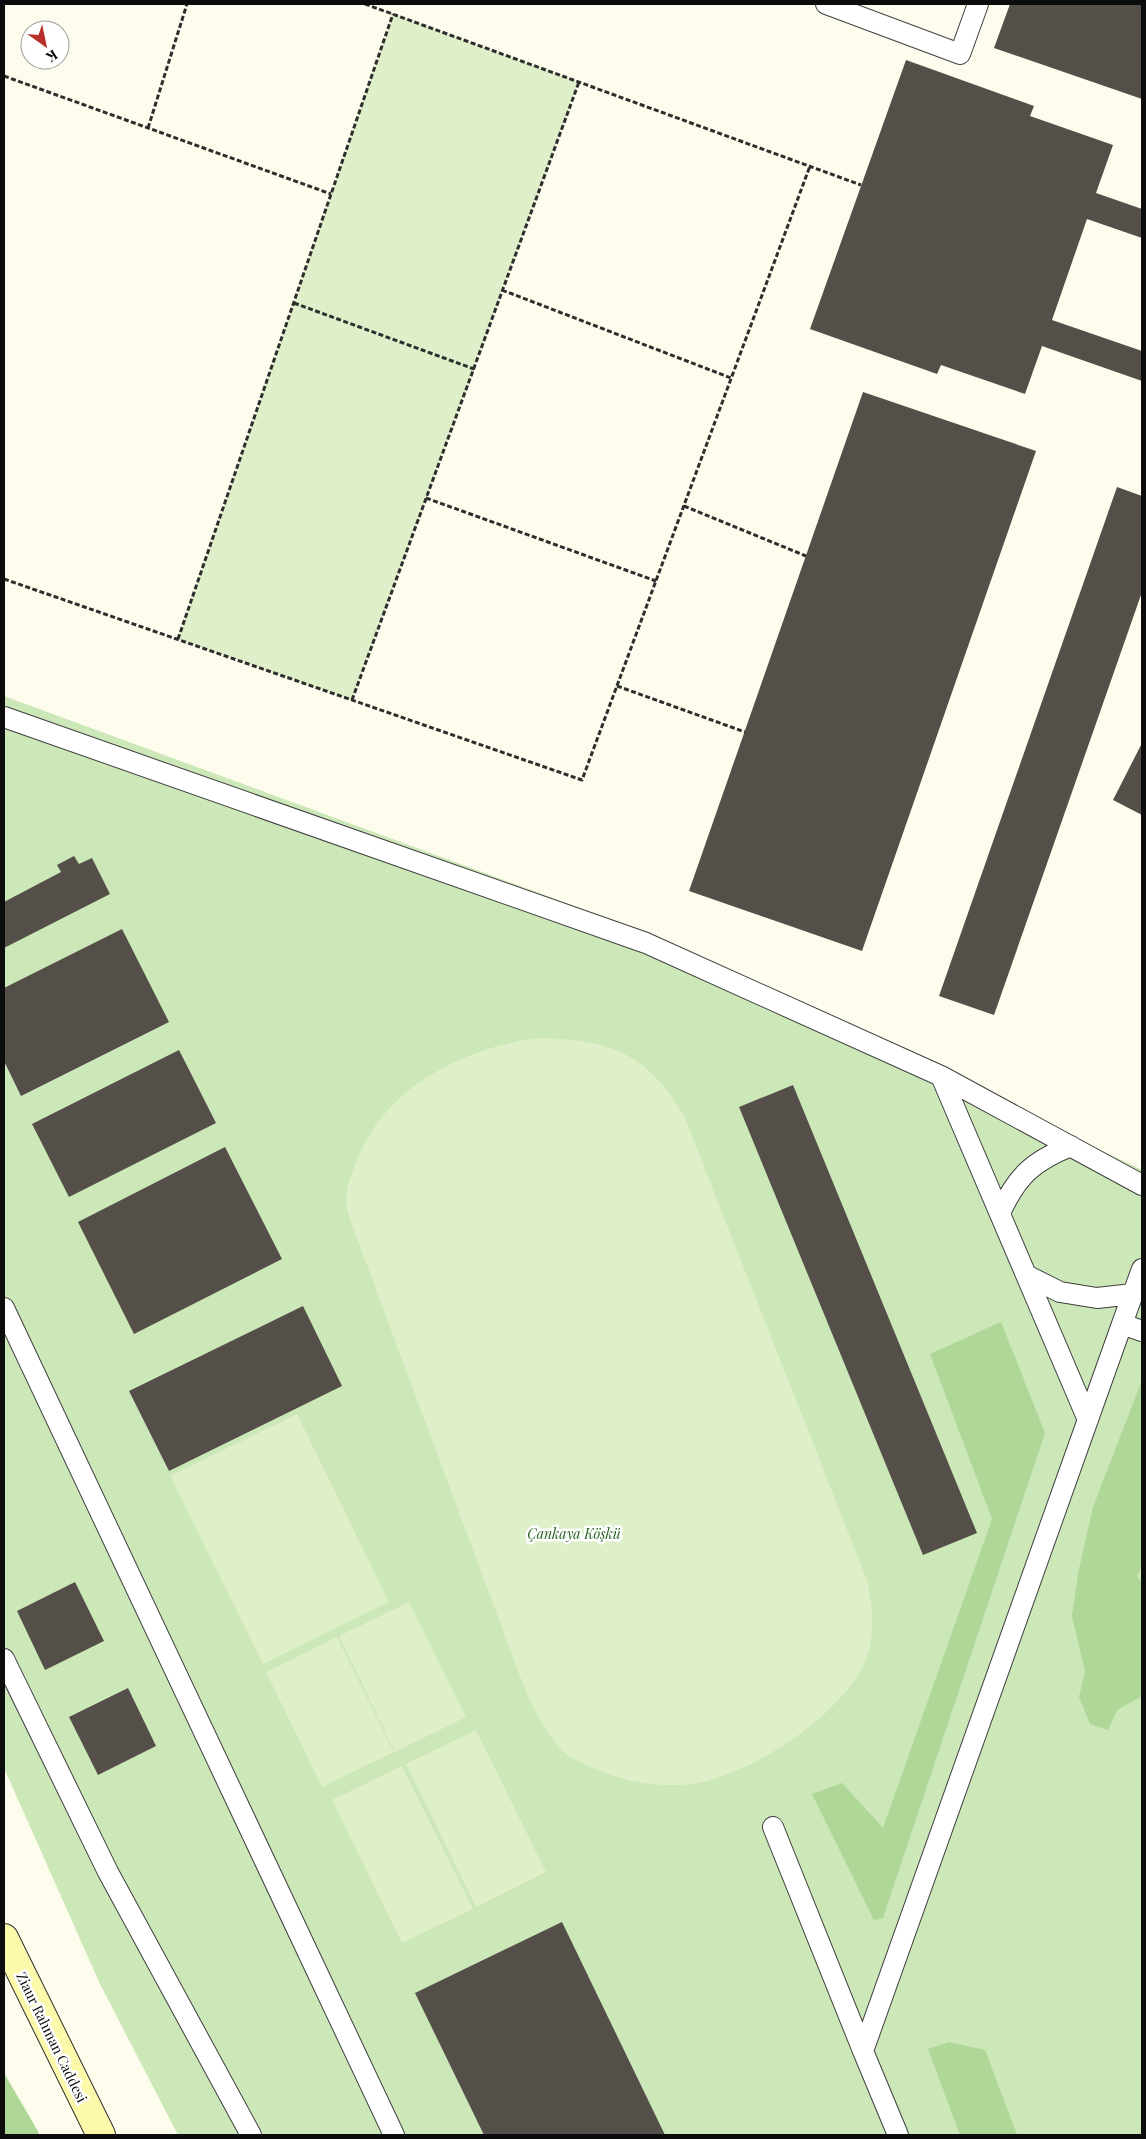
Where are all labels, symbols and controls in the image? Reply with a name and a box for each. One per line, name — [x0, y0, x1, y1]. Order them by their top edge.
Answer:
north arrow — [20, 20, 70, 70]
text: K — [42, 46, 62, 68]
park label: Çankaya Köşkü — [527, 1524, 621, 1543]
street label: Ziaur Rahman Caddesi — [12, 1969, 92, 2105]

